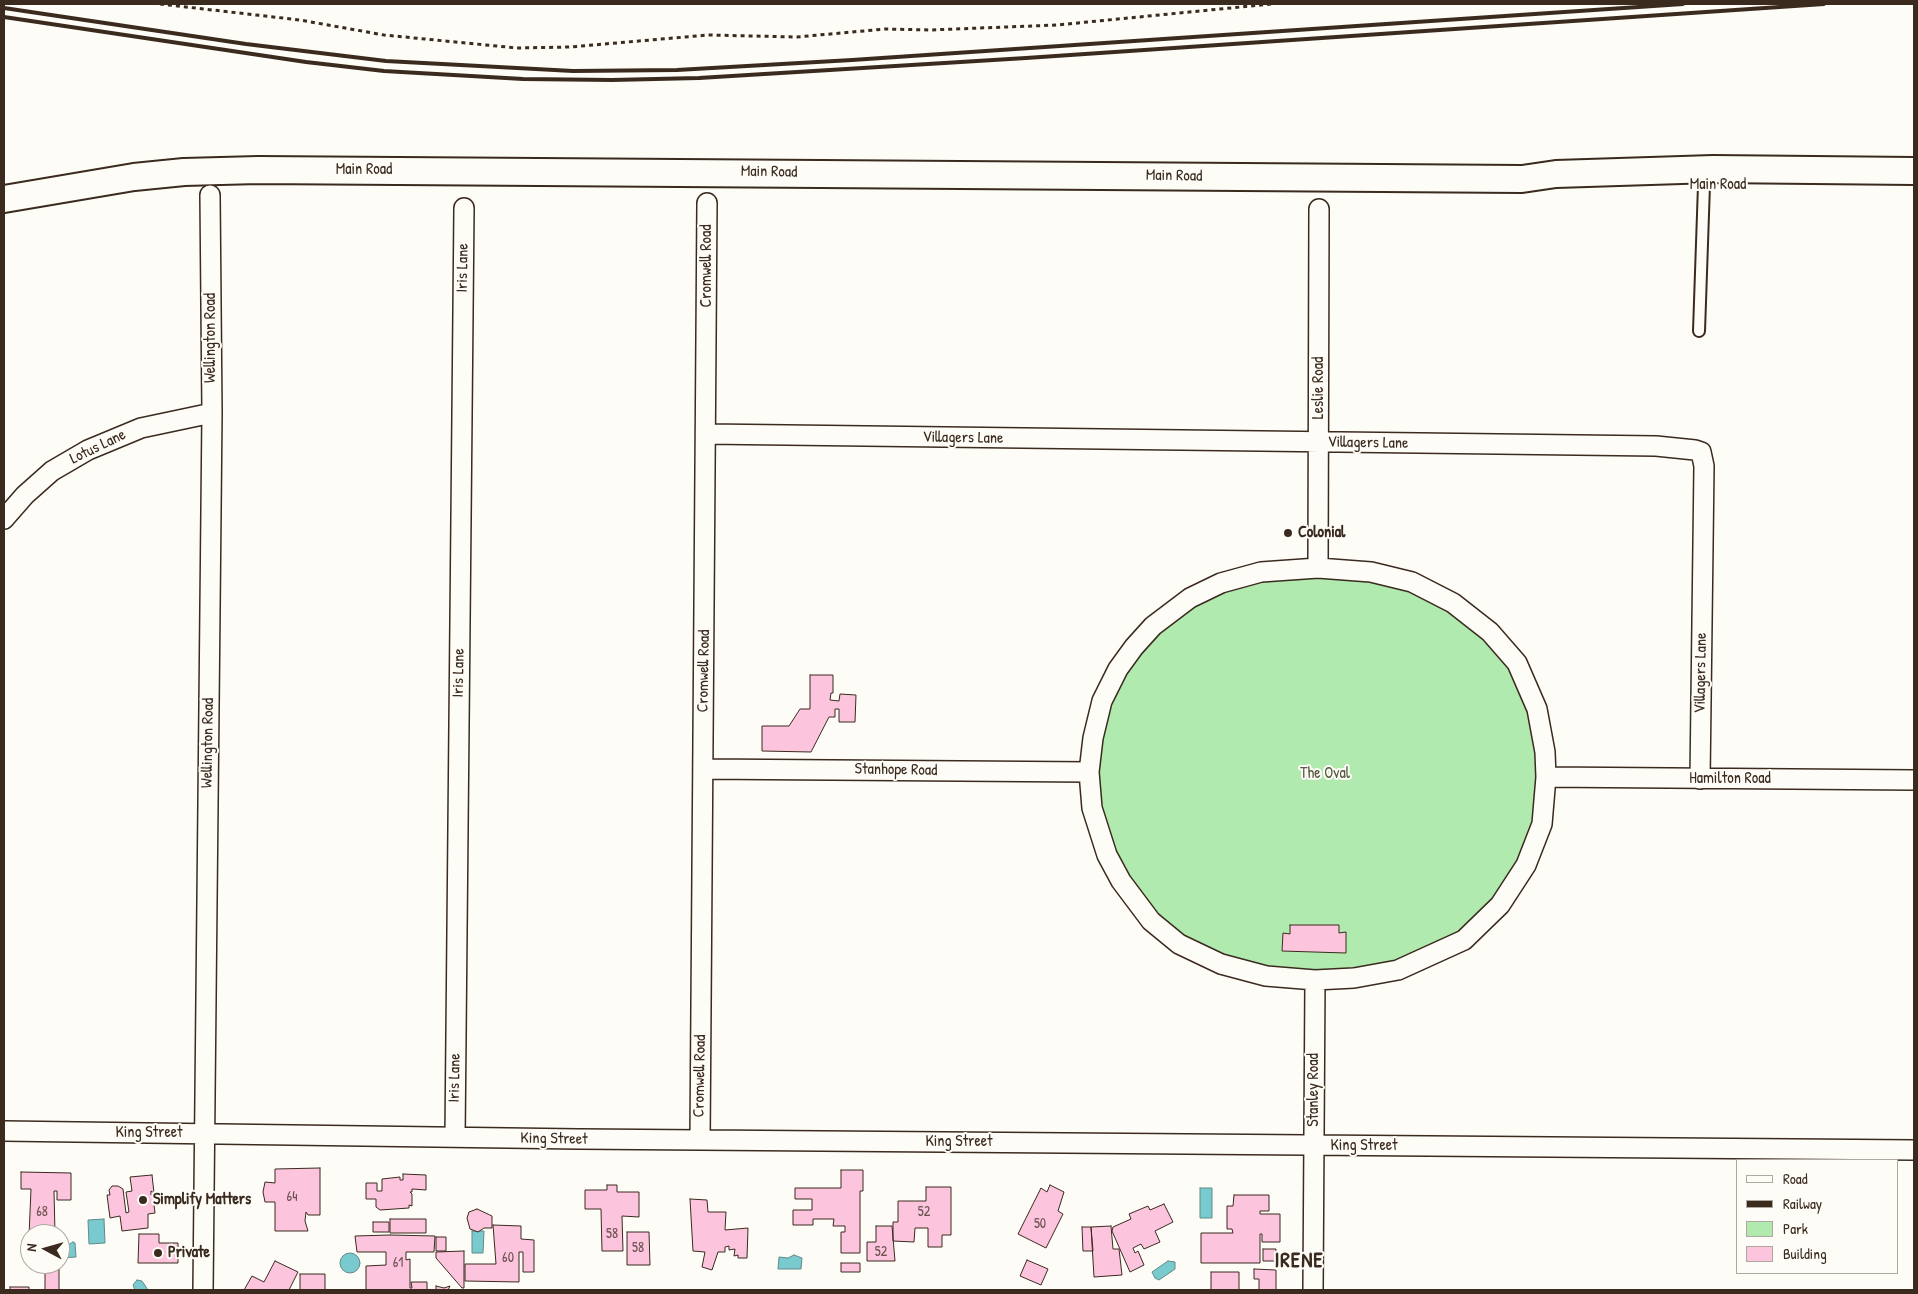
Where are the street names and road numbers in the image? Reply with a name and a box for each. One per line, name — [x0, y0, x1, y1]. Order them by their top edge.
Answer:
street label: Main Road — [336, 160, 392, 180]
street label: Main Road — [741, 162, 797, 182]
street label: Main Road — [1146, 166, 1202, 186]
street label: Main Road — [1690, 175, 1746, 195]
street label: Cromwell Road — [697, 225, 717, 307]
street label: Iris Lane — [453, 243, 473, 293]
street label: Wellington Road — [201, 293, 221, 383]
street label: Leslie Road — [1309, 357, 1329, 419]
street label: Lotus Lane — [67, 425, 129, 469]
street label: Villagers Lane — [922, 428, 1004, 448]
street label: Villagers Lane — [1327, 433, 1409, 453]
street label: Cromwell Road — [694, 629, 714, 713]
street label: Villagers Lane — [1691, 632, 1711, 714]
street label: Iris Lane — [449, 648, 469, 698]
street label: Wellington Road — [198, 698, 218, 788]
street label: Stanhope Road — [855, 760, 937, 780]
street label: Hamilton Road — [1689, 769, 1771, 789]
street label: Cromwell Road — [690, 1034, 710, 1118]
street label: Iris Lane — [445, 1053, 465, 1103]
street label: Stanley Road — [1304, 1053, 1324, 1127]
street label: King Street — [115, 1123, 183, 1143]
street label: King Street — [520, 1129, 588, 1149]
street label: King Street — [925, 1132, 993, 1152]
street label: King Street — [1330, 1136, 1398, 1156]

